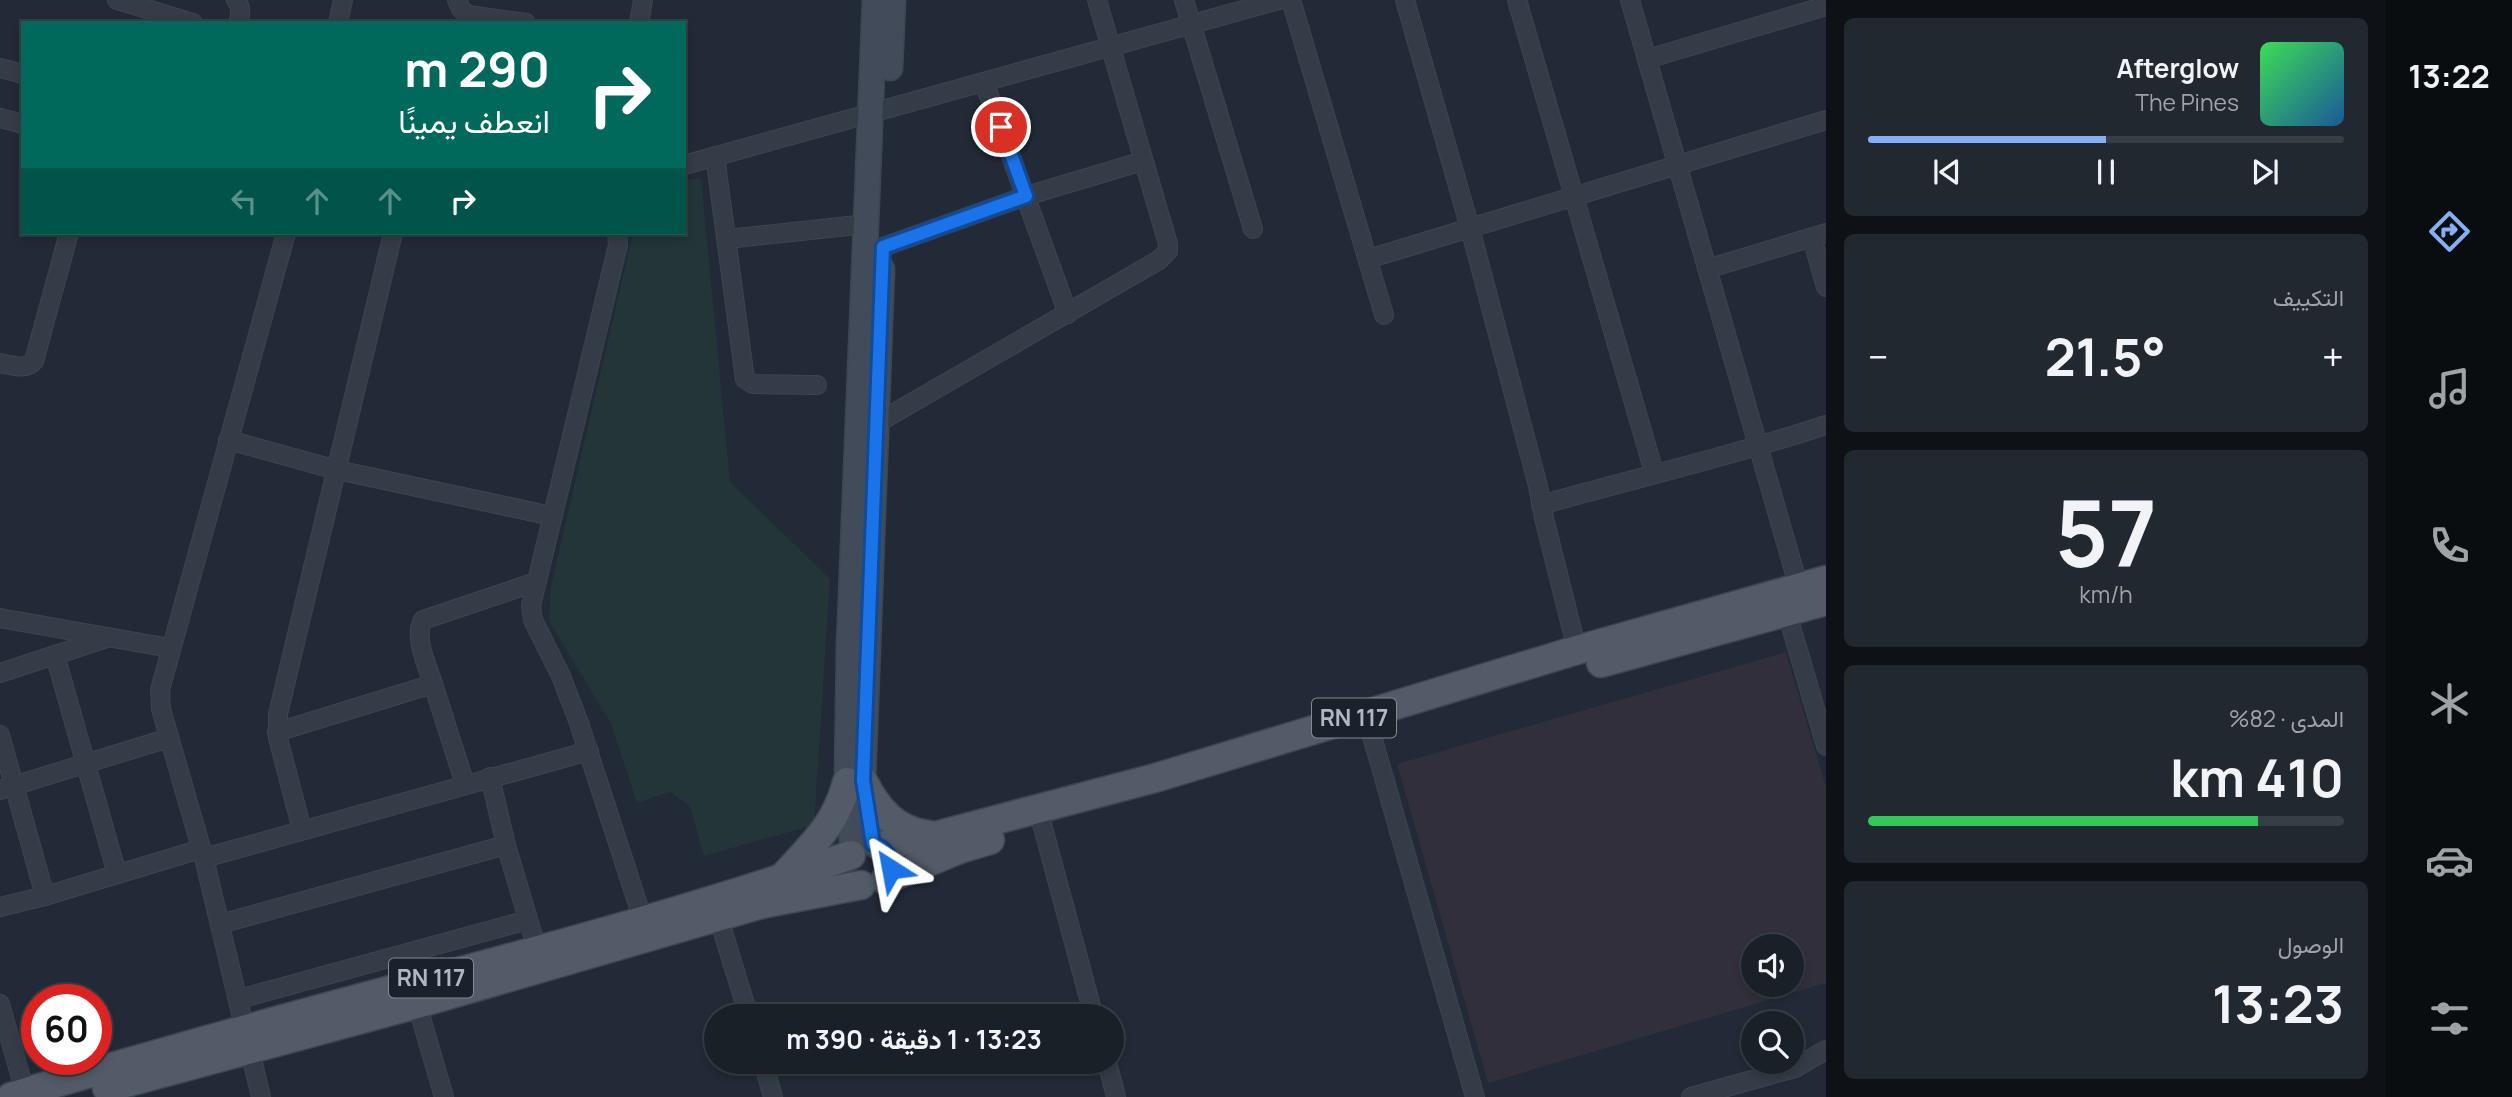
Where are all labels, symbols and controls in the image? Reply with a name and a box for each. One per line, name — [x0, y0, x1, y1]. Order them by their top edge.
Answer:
text: 290 m — [404, 35, 550, 102]
icon: right — [574, 49, 665, 140]
text: Afterglow — [2117, 50, 2239, 86]
text: 13:22 — [2408, 54, 2490, 98]
text: The Pines — [2135, 86, 2239, 118]
pin — [971, 97, 1031, 157]
text: انعطف يمينًا — [398, 99, 550, 143]
icon: arrive — [982, 108, 1020, 146]
icon: previous — [1928, 153, 1966, 191]
icon: pause — [2087, 153, 2125, 191]
icon: next — [2246, 153, 2284, 191]
icon: left — [225, 182, 263, 220]
icon: ahead — [298, 182, 336, 220]
icon: ahead — [371, 182, 409, 220]
icon: right — [444, 182, 482, 220]
icon: directions — [2425, 207, 2474, 256]
text: التكييف — [2273, 281, 2344, 313]
text: 21.5° — [2045, 321, 2166, 392]
text: − — [1868, 330, 1889, 382]
text: + — [2322, 330, 2344, 382]
icon: music — [2425, 364, 2474, 413]
text: 57 — [2055, 470, 2157, 594]
icon: phone — [2425, 521, 2474, 570]
text: km/h — [2079, 578, 2133, 610]
icon: climate — [2425, 679, 2474, 728]
road number: RN 117 — [1312, 698, 1396, 738]
text: المدى · 82% — [2229, 702, 2344, 734]
text: 410 km — [2170, 742, 2344, 813]
position arrow — [854, 832, 928, 906]
icon: car — [2425, 836, 2474, 885]
text: الوصول — [2278, 928, 2344, 960]
map controls — [1741, 934, 1804, 1074]
button: sound — [1741, 934, 1804, 997]
road number: RN 117 — [389, 959, 473, 998]
text: 13:23 — [2212, 968, 2344, 1039]
speed limit sign: 60 — [21, 984, 112, 1075]
icon: filters — [2425, 994, 2474, 1043]
button: search — [1741, 1011, 1804, 1074]
text: 13:23 · 1 دقيقة · 390 m — [786, 1021, 1042, 1057]

